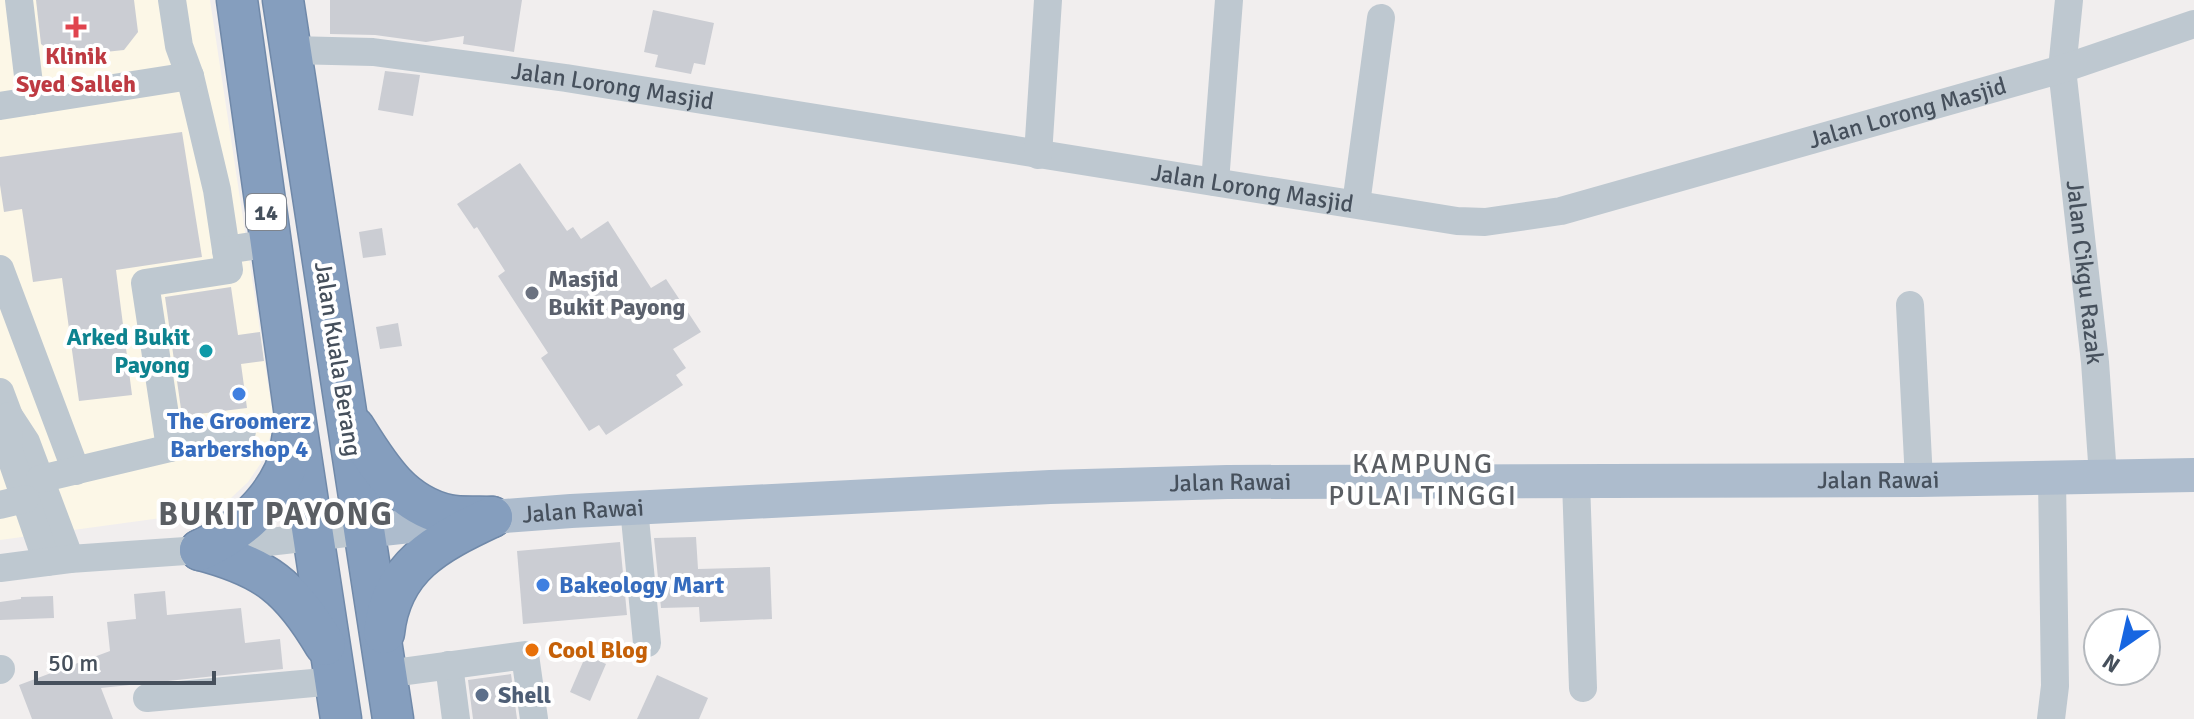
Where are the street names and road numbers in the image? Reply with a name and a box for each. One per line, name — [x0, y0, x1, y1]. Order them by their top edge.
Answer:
street label: Jalan Lorong Masjid — [510, 56, 716, 116]
street label: Jalan Lorong Masjid — [1805, 71, 2010, 155]
street label: Jalan Lorong Masjid — [1149, 157, 1356, 219]
street label: Jalan Cikgu Razak — [2060, 179, 2110, 366]
road number: 14 — [246, 194, 286, 230]
street label: Jalan Kuala Berang — [308, 259, 368, 459]
street label: Jalan Rawai — [1817, 465, 1940, 495]
street label: Jalan Rawai — [1169, 467, 1291, 499]
street label: Jalan Rawai — [521, 492, 645, 530]

